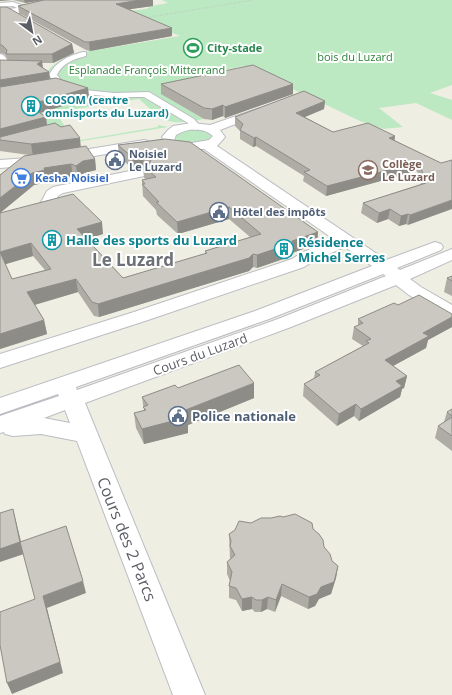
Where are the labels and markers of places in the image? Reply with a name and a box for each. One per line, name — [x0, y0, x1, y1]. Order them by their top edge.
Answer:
sports icon: City-stade — [182, 37, 204, 59]
place label: City-stade — [207, 40, 263, 55]
place label: COSOM (centre omnisports du Luzard) — [45, 92, 169, 120]
building icon: COSOM (centre omnisports du Luzard) — [20, 95, 42, 117]
place label: Noisiel Le Luzard — [129, 146, 182, 174]
public building icon: Noisiel Le Luzard — [104, 149, 126, 171]
place label: Collège Le Luzard — [382, 156, 435, 184]
school or university icon: Collège Le Luzard — [357, 159, 379, 181]
supermarket icon: Kesha Noisiel — [10, 167, 32, 189]
place label: Kesha Noisiel — [35, 170, 109, 185]
public building icon: Hôtel des impôts — [208, 201, 230, 223]
place label: Hôtel des impôts — [233, 204, 326, 219]
building icon: Halle des sports du Luzard — [41, 229, 63, 251]
place label: Halle des sports du Luzard — [66, 231, 237, 249]
place label: Résidence Michel Serres — [298, 233, 385, 266]
building icon: Résidence Michel Serres — [273, 238, 295, 260]
public building icon: Police nationale — [167, 405, 189, 427]
place label: Police nationale — [192, 407, 296, 425]

